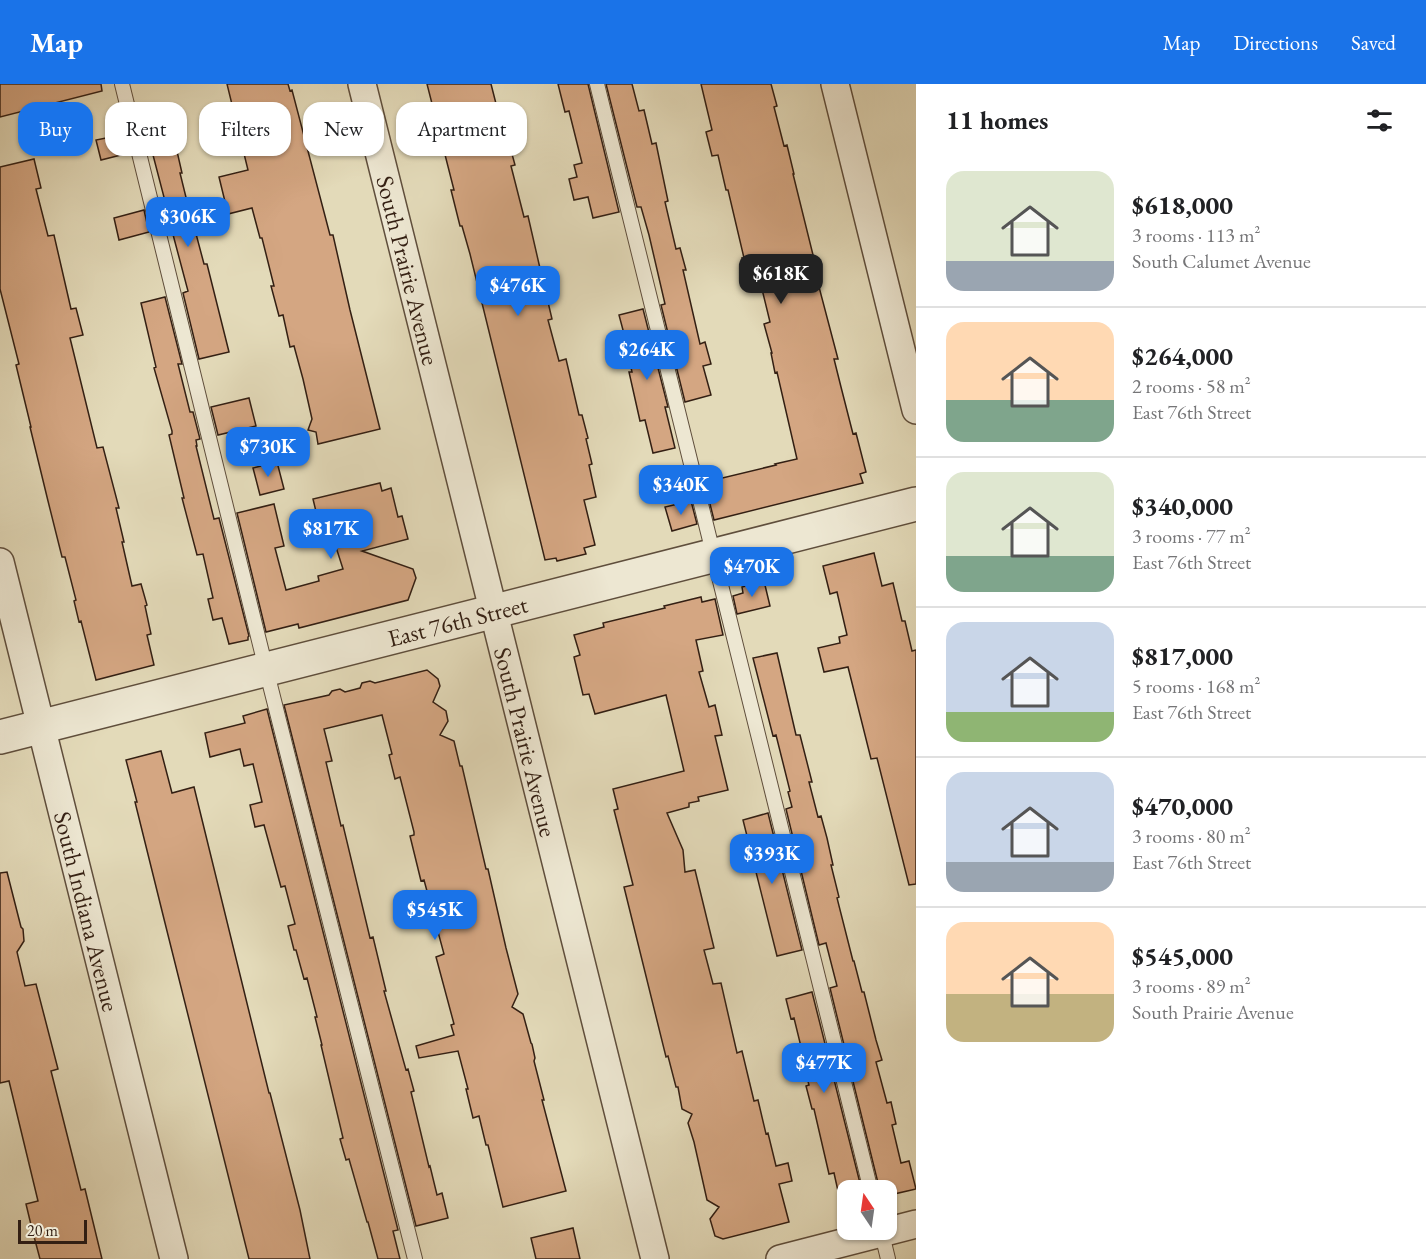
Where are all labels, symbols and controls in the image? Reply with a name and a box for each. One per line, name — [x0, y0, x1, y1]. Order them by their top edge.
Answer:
text: Map — [30, 24, 83, 60]
text: Map — [1163, 29, 1200, 56]
text: Directions — [1233, 29, 1318, 56]
text: Saved — [1351, 29, 1396, 56]
chip: Buy — [18, 102, 93, 156]
chip: Rent — [105, 102, 187, 156]
chip: Filters — [199, 102, 291, 156]
chip: New — [303, 102, 384, 156]
chip: Apartment — [396, 102, 527, 156]
text: 11 homes — [946, 103, 1048, 137]
icon: filters — [1363, 104, 1396, 137]
street label: South Prairie Avenue — [370, 172, 447, 368]
text: $618,000 — [1132, 188, 1233, 222]
icon: home — [994, 195, 1066, 267]
pin: $306K — [146, 197, 230, 248]
text: $306K — [160, 203, 216, 229]
text: 3 rooms · 113 m² — [1132, 222, 1260, 248]
text: South Calumet Avenue — [1132, 248, 1311, 274]
pin: $618K — [739, 254, 823, 305]
text: $618K — [753, 260, 809, 286]
pin: $476K — [476, 266, 560, 317]
text: $476K — [490, 272, 546, 298]
pin: $264K — [605, 330, 689, 381]
text: $264K — [619, 336, 675, 362]
text: $264,000 — [1132, 339, 1233, 373]
icon: home — [994, 346, 1066, 418]
text: 2 rooms · 58 m² — [1132, 373, 1251, 399]
text: East 76th Street — [1132, 399, 1251, 425]
pin: $730K — [226, 427, 310, 478]
text: $730K — [240, 433, 296, 459]
pin: $340K — [639, 465, 723, 516]
text: $340K — [653, 471, 709, 497]
text: $340,000 — [1132, 489, 1233, 523]
icon: home — [994, 496, 1066, 568]
pin: $817K — [289, 509, 373, 560]
text: $817K — [303, 515, 359, 541]
text: 3 rooms · 77 m² — [1132, 523, 1251, 549]
pin: $470K — [710, 547, 794, 598]
text: East 76th Street — [1132, 549, 1251, 575]
text: $470K — [724, 553, 780, 579]
street label: East 76th Street — [384, 588, 531, 653]
text: $817,000 — [1132, 639, 1233, 673]
street label: South Prairie Avenue — [488, 644, 565, 840]
icon: home — [994, 646, 1066, 718]
text: 5 rooms · 168 m² — [1132, 673, 1260, 699]
text: East 76th Street — [1132, 699, 1251, 725]
text: $470,000 — [1132, 789, 1233, 823]
icon: home — [994, 796, 1066, 868]
street label: South Indiana Avenue — [47, 808, 127, 1014]
text: 3 rooms · 80 m² — [1132, 823, 1251, 849]
pin: $393K — [730, 834, 814, 885]
text: $393K — [744, 840, 800, 866]
text: East 76th Street — [1132, 849, 1251, 875]
pin: $545K — [393, 890, 477, 941]
text: $545K — [407, 896, 463, 922]
text: $545,000 — [1132, 939, 1233, 973]
icon: home — [994, 946, 1066, 1018]
text: 3 rooms · 89 m² — [1132, 973, 1251, 999]
text: South Prairie Avenue — [1132, 999, 1294, 1025]
pin: $477K — [782, 1043, 866, 1094]
text: $477K — [796, 1049, 852, 1075]
north arrow — [837, 1180, 897, 1240]
map controls — [837, 1180, 897, 1240]
scale bar — [18, 1217, 87, 1244]
text: 20 m — [27, 1220, 58, 1241]

